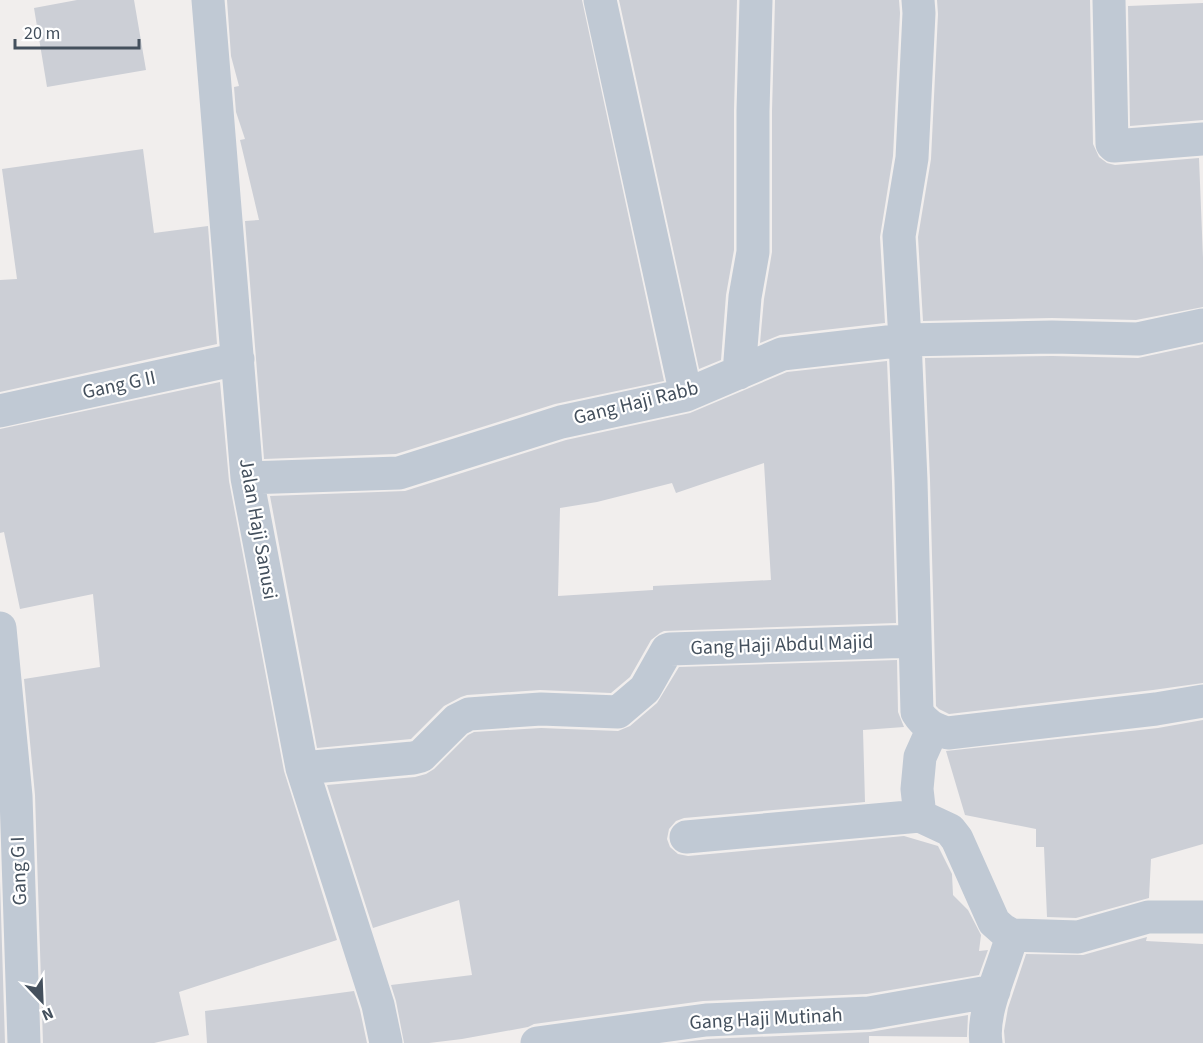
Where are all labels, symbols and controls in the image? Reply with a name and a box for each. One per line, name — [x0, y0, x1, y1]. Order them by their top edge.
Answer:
scale bar — [15, 12, 140, 50]
text: 20 m — [24, 21, 60, 46]
street label: Gang G II — [80, 364, 158, 406]
street label: Gang Haji Rabb — [571, 374, 701, 432]
street label: Jalan Haji Sanusi — [232, 456, 284, 602]
street label: Gang Haji Abdul Majid — [690, 628, 874, 662]
street label: Gang G I — [4, 836, 34, 906]
north arrow — [12, 971, 72, 1031]
street label: Gang Haji Mutinah — [689, 1001, 843, 1037]
text: N — [38, 1002, 57, 1026]

